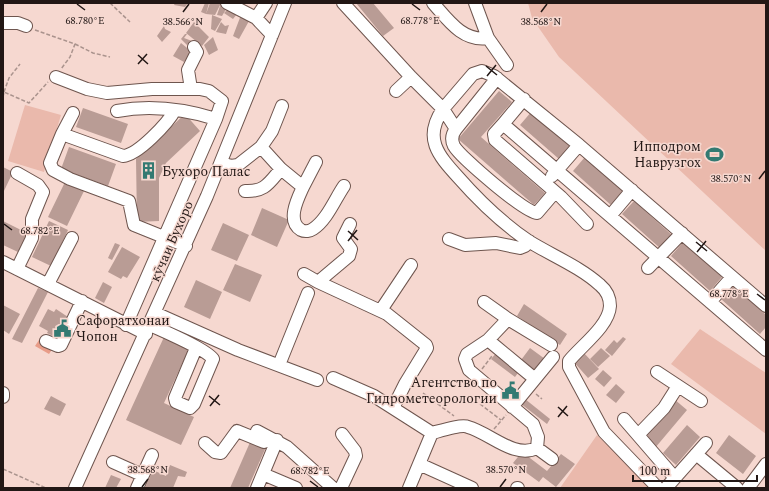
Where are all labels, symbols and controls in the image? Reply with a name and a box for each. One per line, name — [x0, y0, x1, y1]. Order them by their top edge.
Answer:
text: 68.780°E — [65, 13, 105, 29]
text: 68.778°E — [400, 13, 440, 29]
text: 38.566°N — [163, 14, 203, 30]
text: 38.568°N — [521, 14, 561, 30]
place label: Ипподром Наврузгох — [633, 136, 701, 173]
sports icon: Ипподром Наврузгох — [704, 144, 724, 164]
building icon: Бухоро Палас — [139, 161, 159, 181]
place label: Бухоро Палас — [162, 161, 251, 182]
text: 38.570°N — [711, 171, 751, 187]
street label: кӯчаи Бухоро — [144, 197, 199, 285]
text: 68.782°E — [20, 223, 60, 239]
text: 68.778°E — [709, 286, 749, 302]
place label: Сафоратхонаи Чопон — [76, 310, 170, 347]
public building icon: Сафоратхонаи Чопон — [53, 318, 73, 338]
place label: Агентство по Гидрометеорологии — [366, 372, 497, 409]
public building icon: Агентство по Гидрометеорологии — [500, 380, 520, 400]
scale bar — [633, 457, 757, 483]
text: 38.568°N — [128, 462, 168, 478]
text: 38.570°N — [486, 462, 526, 478]
text: 100 m — [639, 462, 670, 481]
text: 68.782°E — [290, 463, 330, 479]

